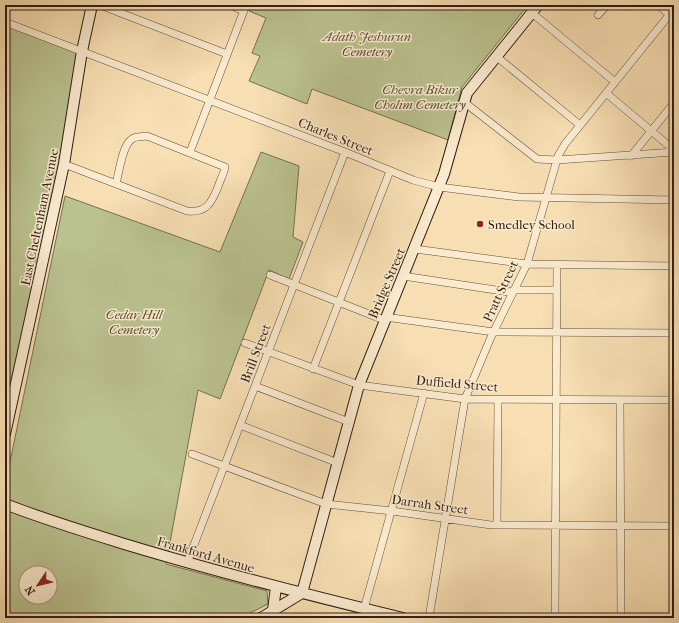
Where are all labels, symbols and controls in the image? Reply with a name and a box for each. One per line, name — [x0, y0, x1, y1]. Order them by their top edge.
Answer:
park label: Adath Jeshurun Cemetery — [321, 29, 411, 59]
park label: Chevra Bikur Cholim Cemetery — [374, 82, 466, 112]
street label: Charles Street — [296, 115, 376, 158]
street label: East Cheltenham Avenue — [18, 147, 61, 287]
place label: Smedley School — [488, 217, 575, 232]
marker: Smedley School — [475, 219, 485, 229]
street label: Bridge Street — [365, 245, 408, 321]
street label: Pratt Street — [480, 258, 521, 324]
park label: Cedar Hill Cemetery — [106, 307, 164, 337]
street label: Brill Street — [237, 321, 274, 385]
street label: Duffield Street — [415, 372, 499, 395]
street label: Darrah Street — [391, 492, 470, 517]
street label: Frankford Avenue — [155, 533, 257, 576]
north arrow — [18, 565, 58, 605]
text: N — [22, 583, 38, 598]

